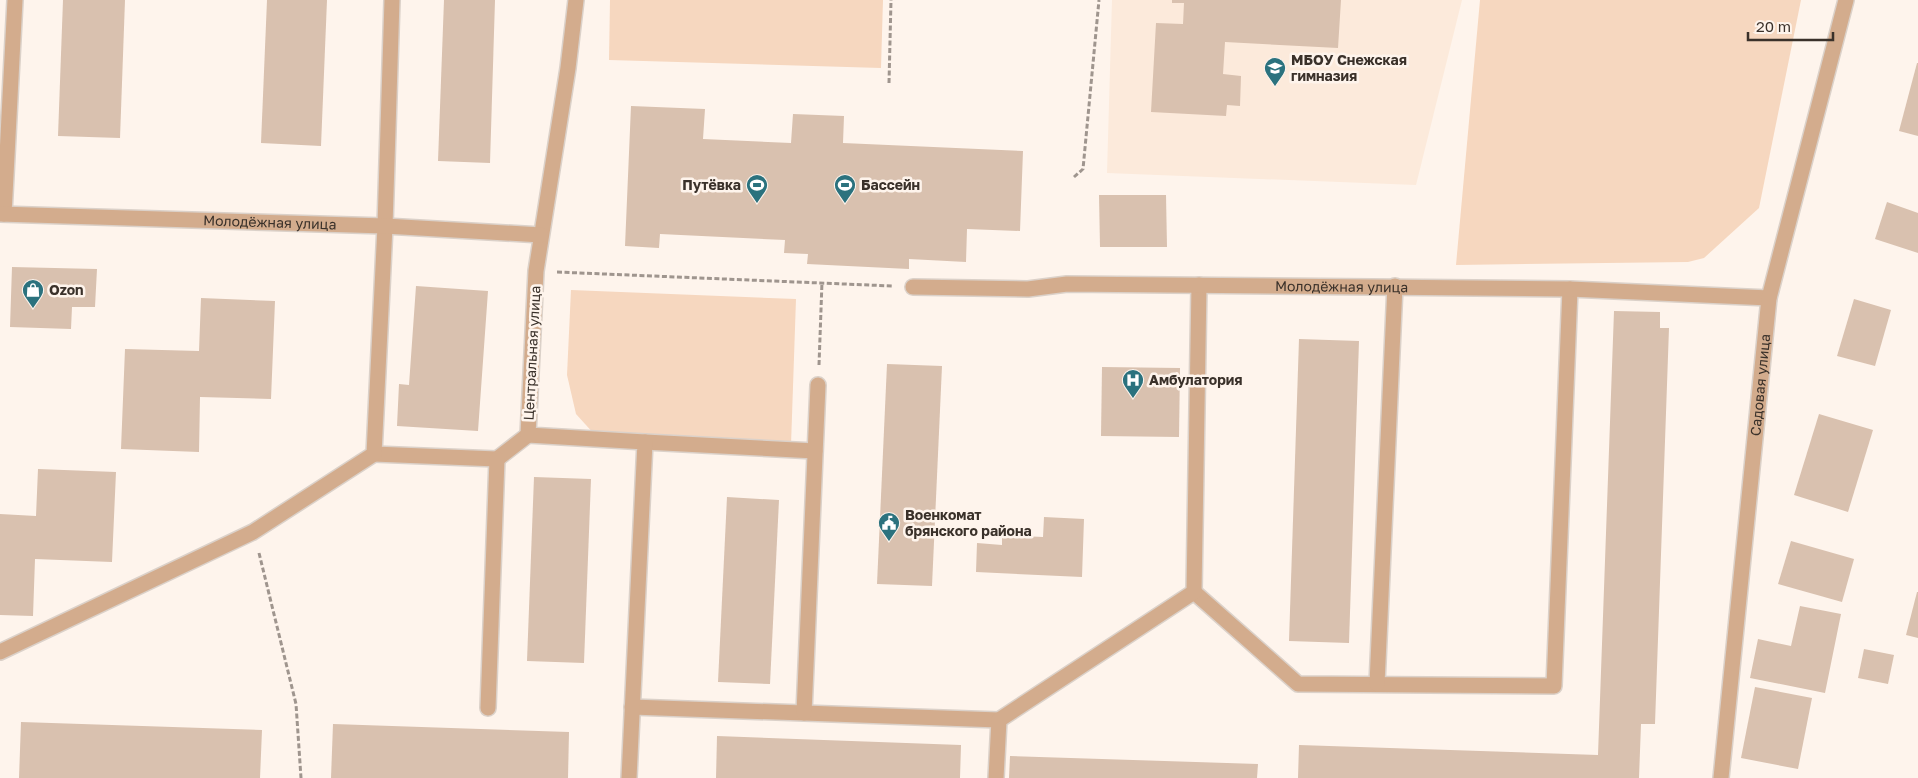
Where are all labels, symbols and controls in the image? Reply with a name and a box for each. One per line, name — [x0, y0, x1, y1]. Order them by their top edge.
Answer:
scale bar — [1748, 10, 1833, 42]
text: 20 m — [1756, 17, 1791, 35]
place label: МБОУ Снежская гимназия — [1291, 51, 1407, 84]
school or university icon: МБОУ Снежская гимназия — [1263, 56, 1287, 87]
sports icon: Путёвка — [745, 173, 769, 204]
sports icon: Бассейн — [833, 173, 857, 204]
place label: Путёвка — [682, 176, 741, 193]
place label: Бассейн — [861, 176, 920, 193]
street label: Молодёжная улица — [203, 211, 337, 232]
street label: Молодёжная улица — [1275, 277, 1408, 295]
shop icon: Ozon — [21, 278, 45, 309]
place label: Ozon — [49, 281, 84, 298]
street label: Центральная улица — [519, 285, 544, 421]
street label: Садовая улица — [1746, 333, 1773, 437]
hospital icon: Амбулатория — [1121, 368, 1145, 399]
place label: Амбулатория — [1149, 371, 1243, 388]
place label: Военкомат брянского района — [905, 506, 1032, 539]
public building icon: Военкомат брянского района — [877, 511, 901, 542]

